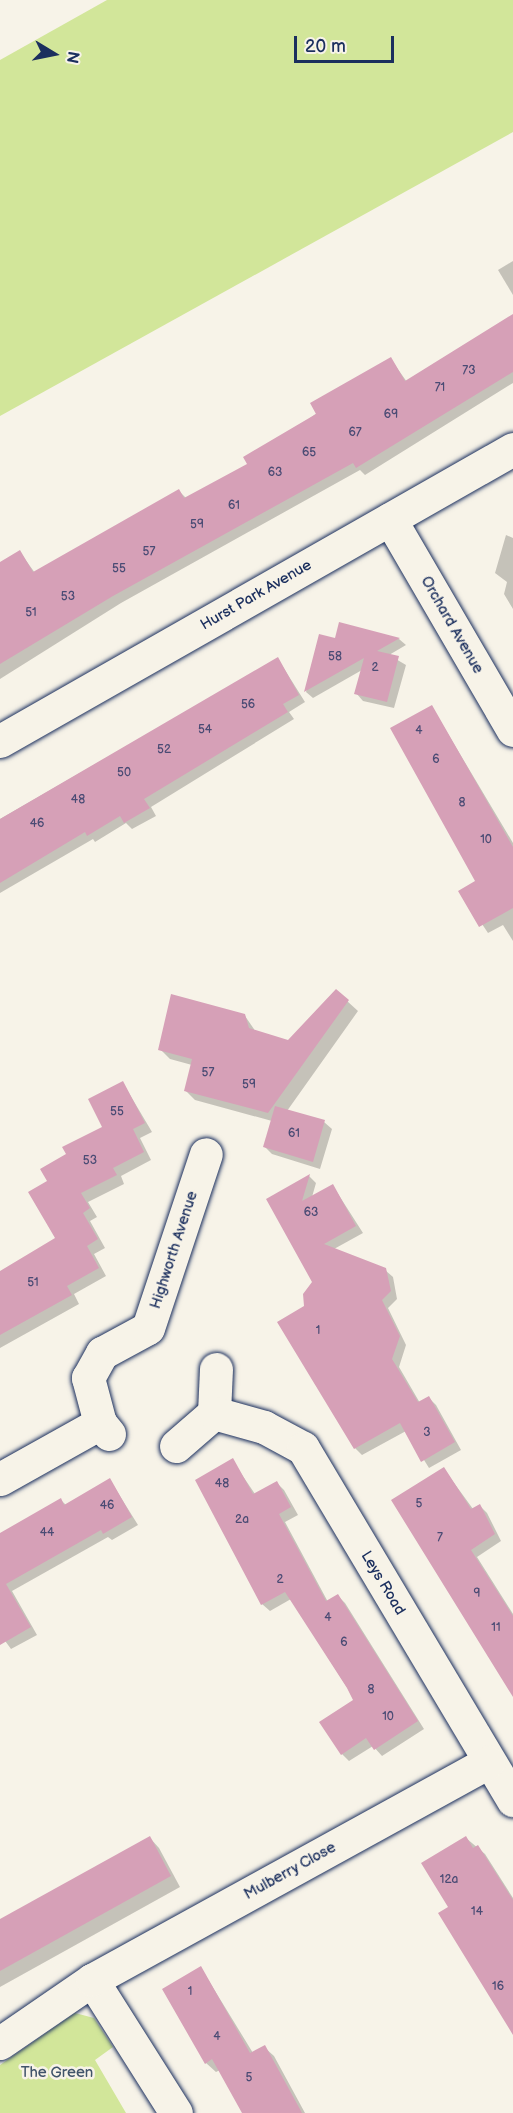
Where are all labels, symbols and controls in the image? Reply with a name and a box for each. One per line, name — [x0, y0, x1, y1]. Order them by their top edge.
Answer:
north arrow — [24, 24, 84, 84]
scale bar — [297, 24, 398, 62]
text: 20 m — [305, 36, 346, 57]
text: N — [62, 50, 83, 65]
house number: 73 — [462, 364, 476, 378]
house number: 71 — [435, 381, 445, 395]
house number: 69 — [384, 408, 398, 422]
house number: 67 — [348, 426, 362, 440]
house number: 65 — [302, 446, 316, 460]
house number: 63 — [268, 466, 282, 480]
house number: 61 — [228, 499, 240, 513]
house number: 59 — [190, 518, 204, 532]
house number: 57 — [143, 545, 155, 559]
street label: Hurst Park Avenue — [197, 556, 315, 634]
house number: 55 — [112, 562, 126, 576]
street label: Orchard Avenue — [417, 573, 487, 677]
house number: 53 — [61, 590, 75, 604]
house number: 51 — [25, 606, 37, 620]
house number: 58 — [328, 650, 342, 664]
house number: 2 — [371, 661, 379, 675]
house number: 56 — [241, 698, 255, 712]
house number: 54 — [198, 723, 212, 737]
house number: 4 — [415, 724, 423, 738]
house number: 52 — [157, 743, 171, 757]
house number: 6 — [432, 753, 440, 767]
house number: 50 — [117, 766, 131, 780]
house number: 48 — [71, 793, 85, 807]
house number: 8 — [459, 796, 465, 810]
house number: 46 — [30, 817, 44, 831]
house number: 10 — [480, 833, 492, 847]
house number: 57 — [202, 1066, 214, 1080]
house number: 59 — [242, 1078, 256, 1092]
house number: 55 — [110, 1105, 124, 1119]
house number: 61 — [288, 1127, 300, 1141]
house number: 53 — [83, 1154, 97, 1168]
street label: Highworth Avenue — [146, 1189, 202, 1311]
house number: 63 — [304, 1206, 318, 1220]
house number: 51 — [27, 1276, 39, 1290]
house number: 1 — [316, 1324, 320, 1338]
house number: 3 — [423, 1426, 431, 1440]
house number: 48 — [215, 1477, 229, 1491]
house number: 5 — [416, 1497, 422, 1511]
house number: 46 — [100, 1499, 114, 1513]
house number: 2a — [235, 1513, 249, 1527]
house number: 44 — [40, 1526, 54, 1540]
house number: 7 — [437, 1531, 443, 1545]
street label: Leys Road — [357, 1548, 409, 1618]
house number: 2 — [276, 1573, 284, 1587]
house number: 9 — [474, 1587, 480, 1601]
house number: 4 — [324, 1611, 332, 1625]
house number: 11 — [491, 1621, 501, 1635]
house number: 6 — [340, 1636, 348, 1650]
house number: 8 — [368, 1683, 374, 1697]
house number: 10 — [382, 1710, 394, 1724]
street label: Mulberry Close — [241, 1838, 339, 1904]
house number: 12a — [440, 1873, 458, 1887]
house number: 14 — [471, 1905, 483, 1919]
house number: 16 — [492, 1980, 504, 1994]
house number: 1 — [188, 1985, 192, 1999]
house number: 4 — [213, 2030, 221, 2044]
park label: The Green — [21, 2064, 93, 2082]
house number: 5 — [246, 2071, 252, 2085]

